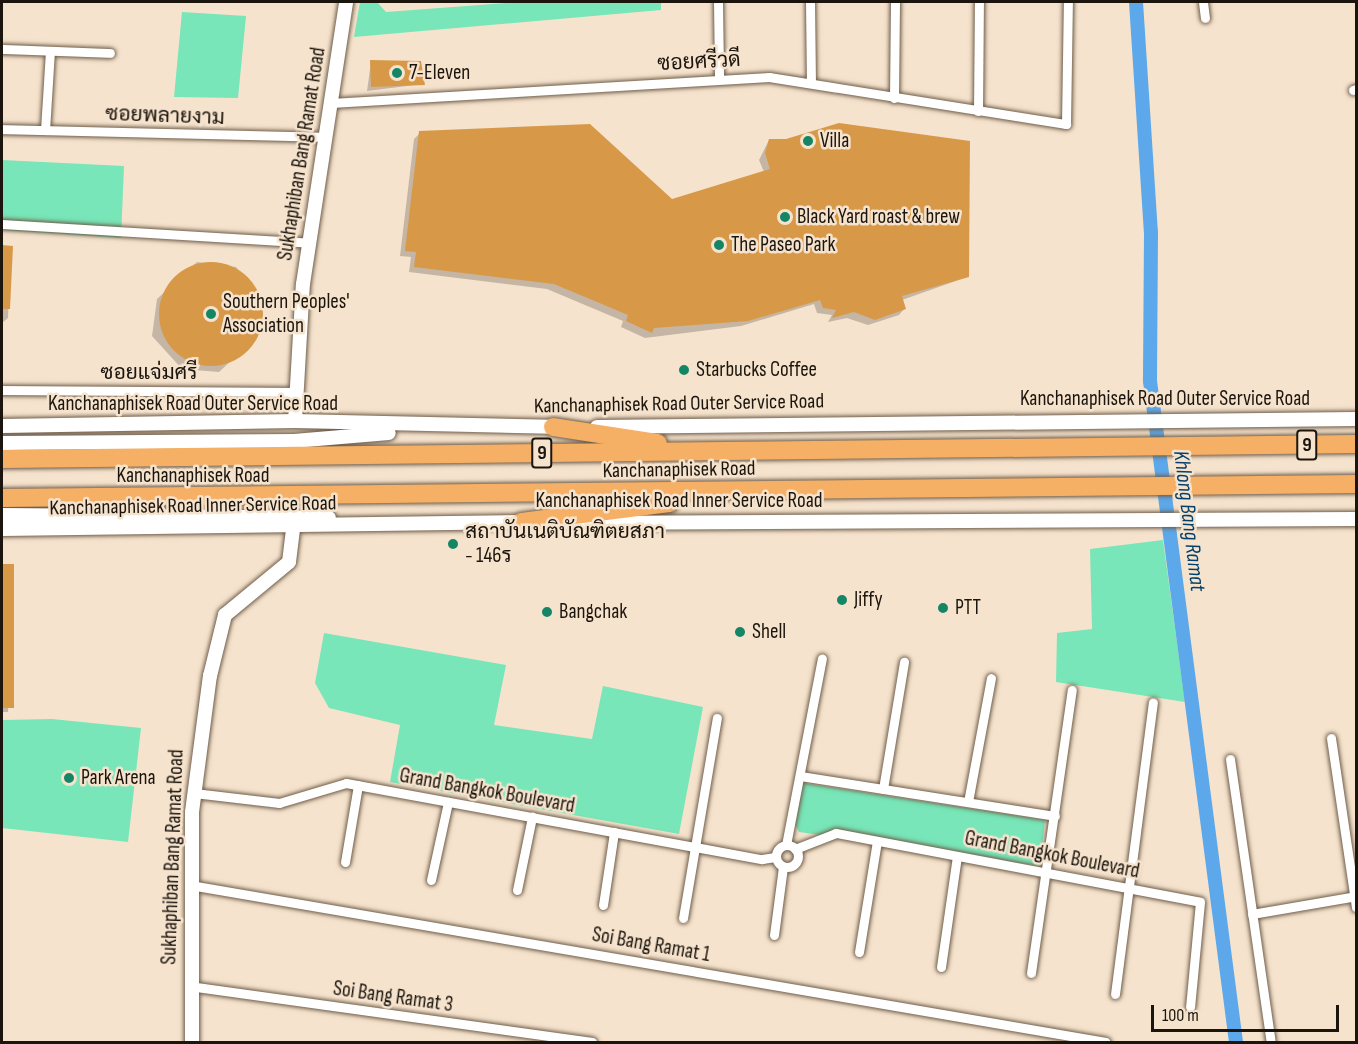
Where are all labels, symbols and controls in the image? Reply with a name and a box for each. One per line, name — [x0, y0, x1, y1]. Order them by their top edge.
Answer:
street label: Sukhaphiban Bang Ramat Road — [273, 46, 331, 262]
street label: ซอยศรีวดี — [657, 47, 741, 77]
place label: 7-Eleven — [409, 60, 470, 86]
marker: 7-Eleven — [390, 66, 404, 80]
street label: ซอยพลายงาม — [105, 101, 225, 131]
place label: Villa — [820, 128, 849, 154]
marker: Villa — [801, 134, 815, 148]
place label: Black Yard roast & brew — [797, 204, 960, 230]
marker: Black Yard roast & brew — [778, 210, 792, 224]
place label: The Paseo Park — [731, 232, 836, 258]
marker: The Paseo Park — [712, 238, 726, 252]
place label: Southern Peoples' Association — [223, 289, 350, 339]
marker: Southern Peoples' Association — [204, 307, 218, 321]
place label: Starbucks Coffee — [696, 357, 817, 383]
street label: ซอยแจ่มศรี — [101, 360, 197, 386]
marker: Starbucks Coffee — [677, 363, 691, 377]
street label: Kanchanaphisek Road Outer Service Road — [1020, 386, 1310, 412]
street label: Kanchanaphisek Road Outer Service Road — [534, 389, 824, 419]
street label: Kanchanaphisek Road Outer Service Road — [48, 391, 338, 417]
road number: 9 — [1295, 428, 1319, 462]
road number: 9 — [530, 436, 554, 470]
water label: Khlong Bang Ramat — [1167, 449, 1211, 593]
street label: Kanchanaphisek Road — [602, 456, 756, 484]
street label: Kanchanaphisek Road — [117, 463, 269, 489]
street label: Kanchanaphisek Road Inner Service Road — [535, 488, 823, 514]
street label: Kanchanaphisek Road Inner Service Road — [49, 491, 337, 521]
place label: สถาบันเนติบัณฑิตยสภา - 146ร — [465, 519, 665, 569]
marker: สถาบันเนติบัณฑิตยสภา - 146ร — [446, 537, 460, 551]
place label: Jiffy — [854, 587, 883, 613]
marker: Jiffy — [835, 593, 849, 607]
place label: PTT — [955, 595, 981, 621]
place label: Bangchak — [559, 599, 627, 625]
marker: PTT — [936, 601, 950, 615]
marker: Bangchak — [540, 605, 554, 619]
place label: Shell — [752, 619, 786, 645]
marker: Shell — [733, 625, 747, 639]
street label: Sukhaphiban Bang Ramat Road — [157, 749, 189, 965]
street label: Grand Bangkok Boulevard — [397, 763, 577, 819]
place label: Park Arena — [81, 765, 156, 791]
marker: Park Arena — [62, 771, 76, 785]
street label: Grand Bangkok Boulevard — [963, 826, 1141, 884]
street label: Soi Bang Ramat 1 — [590, 922, 712, 968]
street label: Soi Bang Ramat 3 — [331, 976, 455, 1018]
scale bar — [1154, 993, 1342, 1031]
text: 100 m — [1162, 1005, 1199, 1026]

